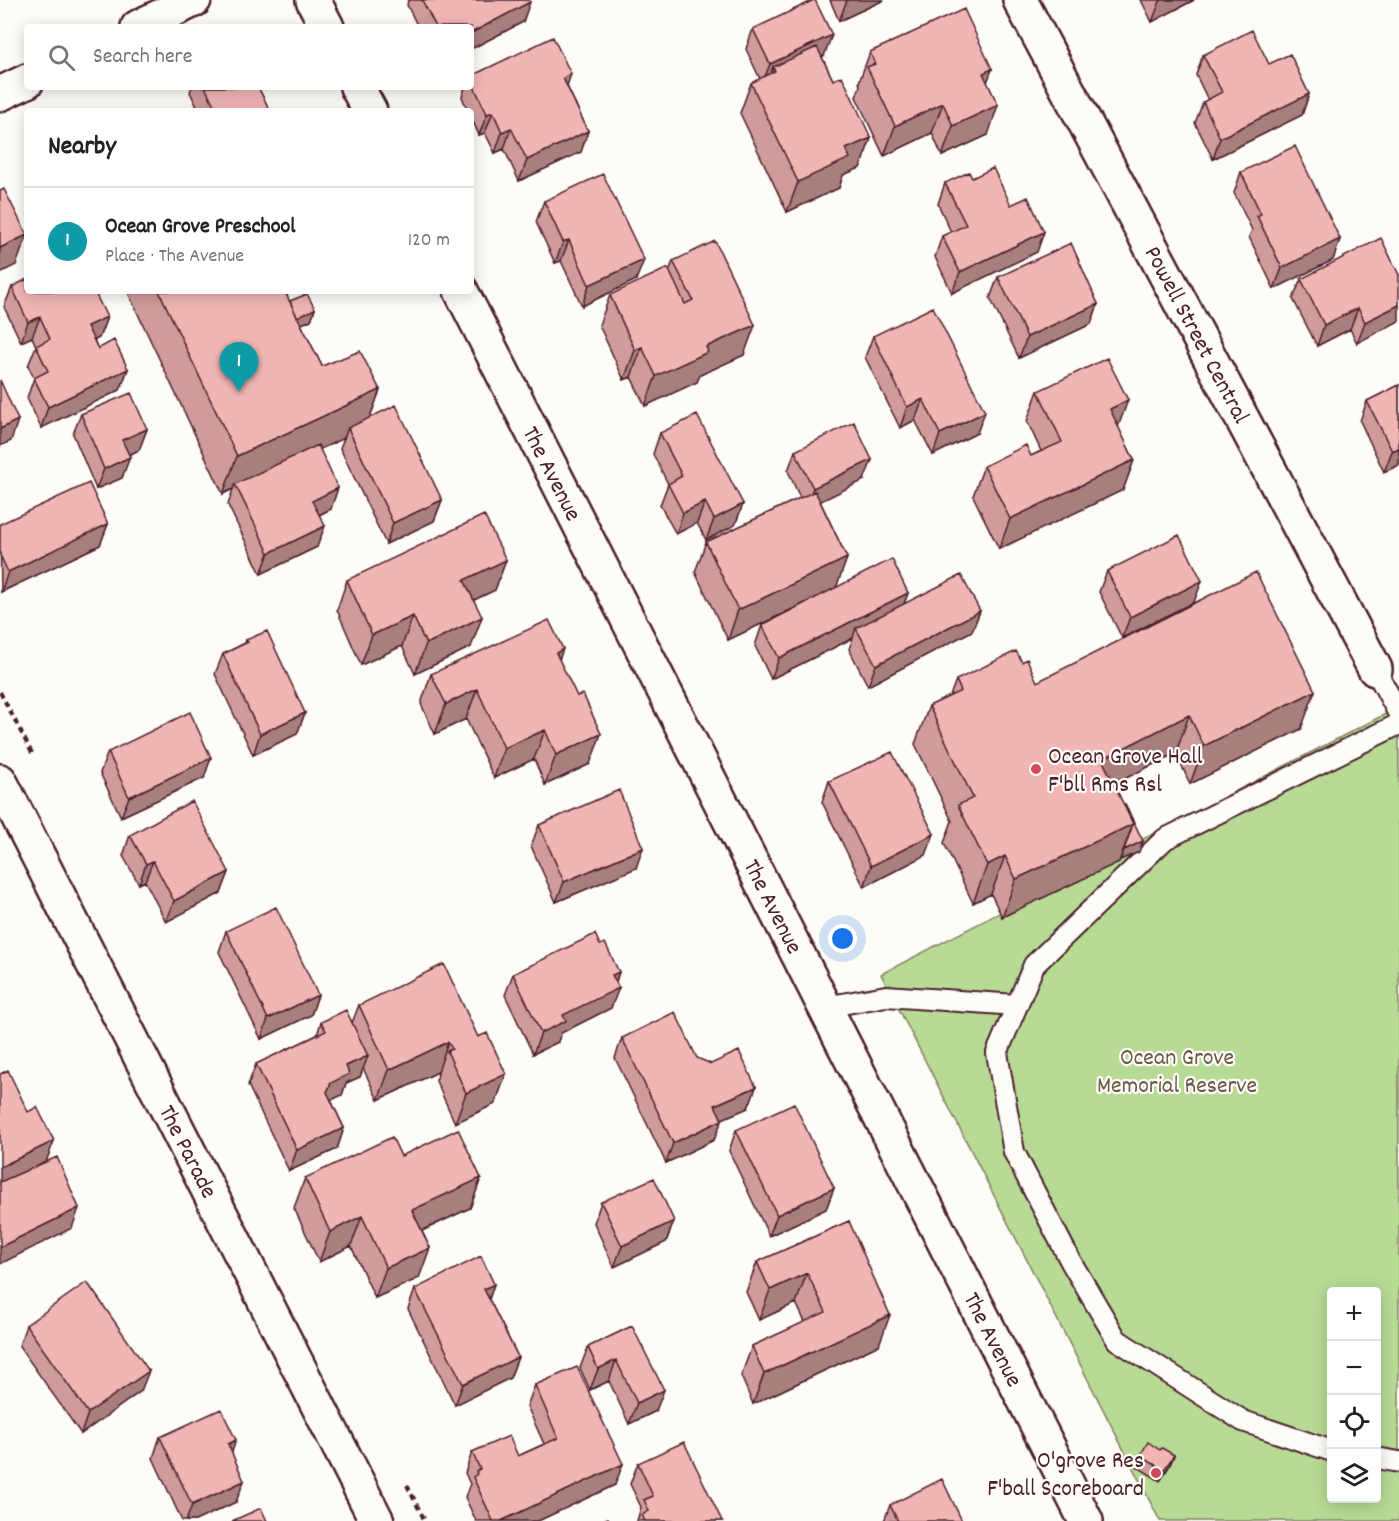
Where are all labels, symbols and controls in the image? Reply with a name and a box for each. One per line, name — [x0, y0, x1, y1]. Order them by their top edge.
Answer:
search box — [24, 24, 474, 90]
icon: search — [45, 41, 78, 74]
text: Search here — [93, 42, 192, 73]
text: Nearby — [48, 129, 116, 166]
text: Ocean Grove Preschool — [105, 212, 295, 243]
text: 1 — [65, 227, 70, 255]
text: 120 m — [408, 227, 450, 255]
street label: Powell Street Central — [1134, 241, 1257, 430]
text: Place · The Avenue — [105, 243, 244, 271]
pin: 1 — [220, 342, 258, 392]
street label: The Avenue — [512, 421, 589, 528]
place label: Ocean Grove Hall F'bll Rms Rsl — [1048, 741, 1203, 803]
marker: Ocean Grove Hall F'bll Rms Rsl — [1029, 762, 1043, 776]
street label: The Avenue — [733, 854, 810, 961]
your location — [828, 924, 857, 953]
park label: Ocean Grove Memorial Reserve — [1097, 1042, 1257, 1104]
street label: The Parade — [148, 1100, 224, 1205]
street label: The Avenue — [953, 1287, 1030, 1394]
map controls — [1327, 1287, 1381, 1503]
button: + — [1327, 1287, 1381, 1341]
button: − — [1327, 1341, 1381, 1395]
button: locate — [1327, 1395, 1381, 1449]
place label: O'grove Res F'ball Scoreboard — [987, 1445, 1144, 1507]
button: layers — [1327, 1449, 1381, 1503]
marker: O'grove Res F'ball Scoreboard — [1149, 1466, 1163, 1480]

